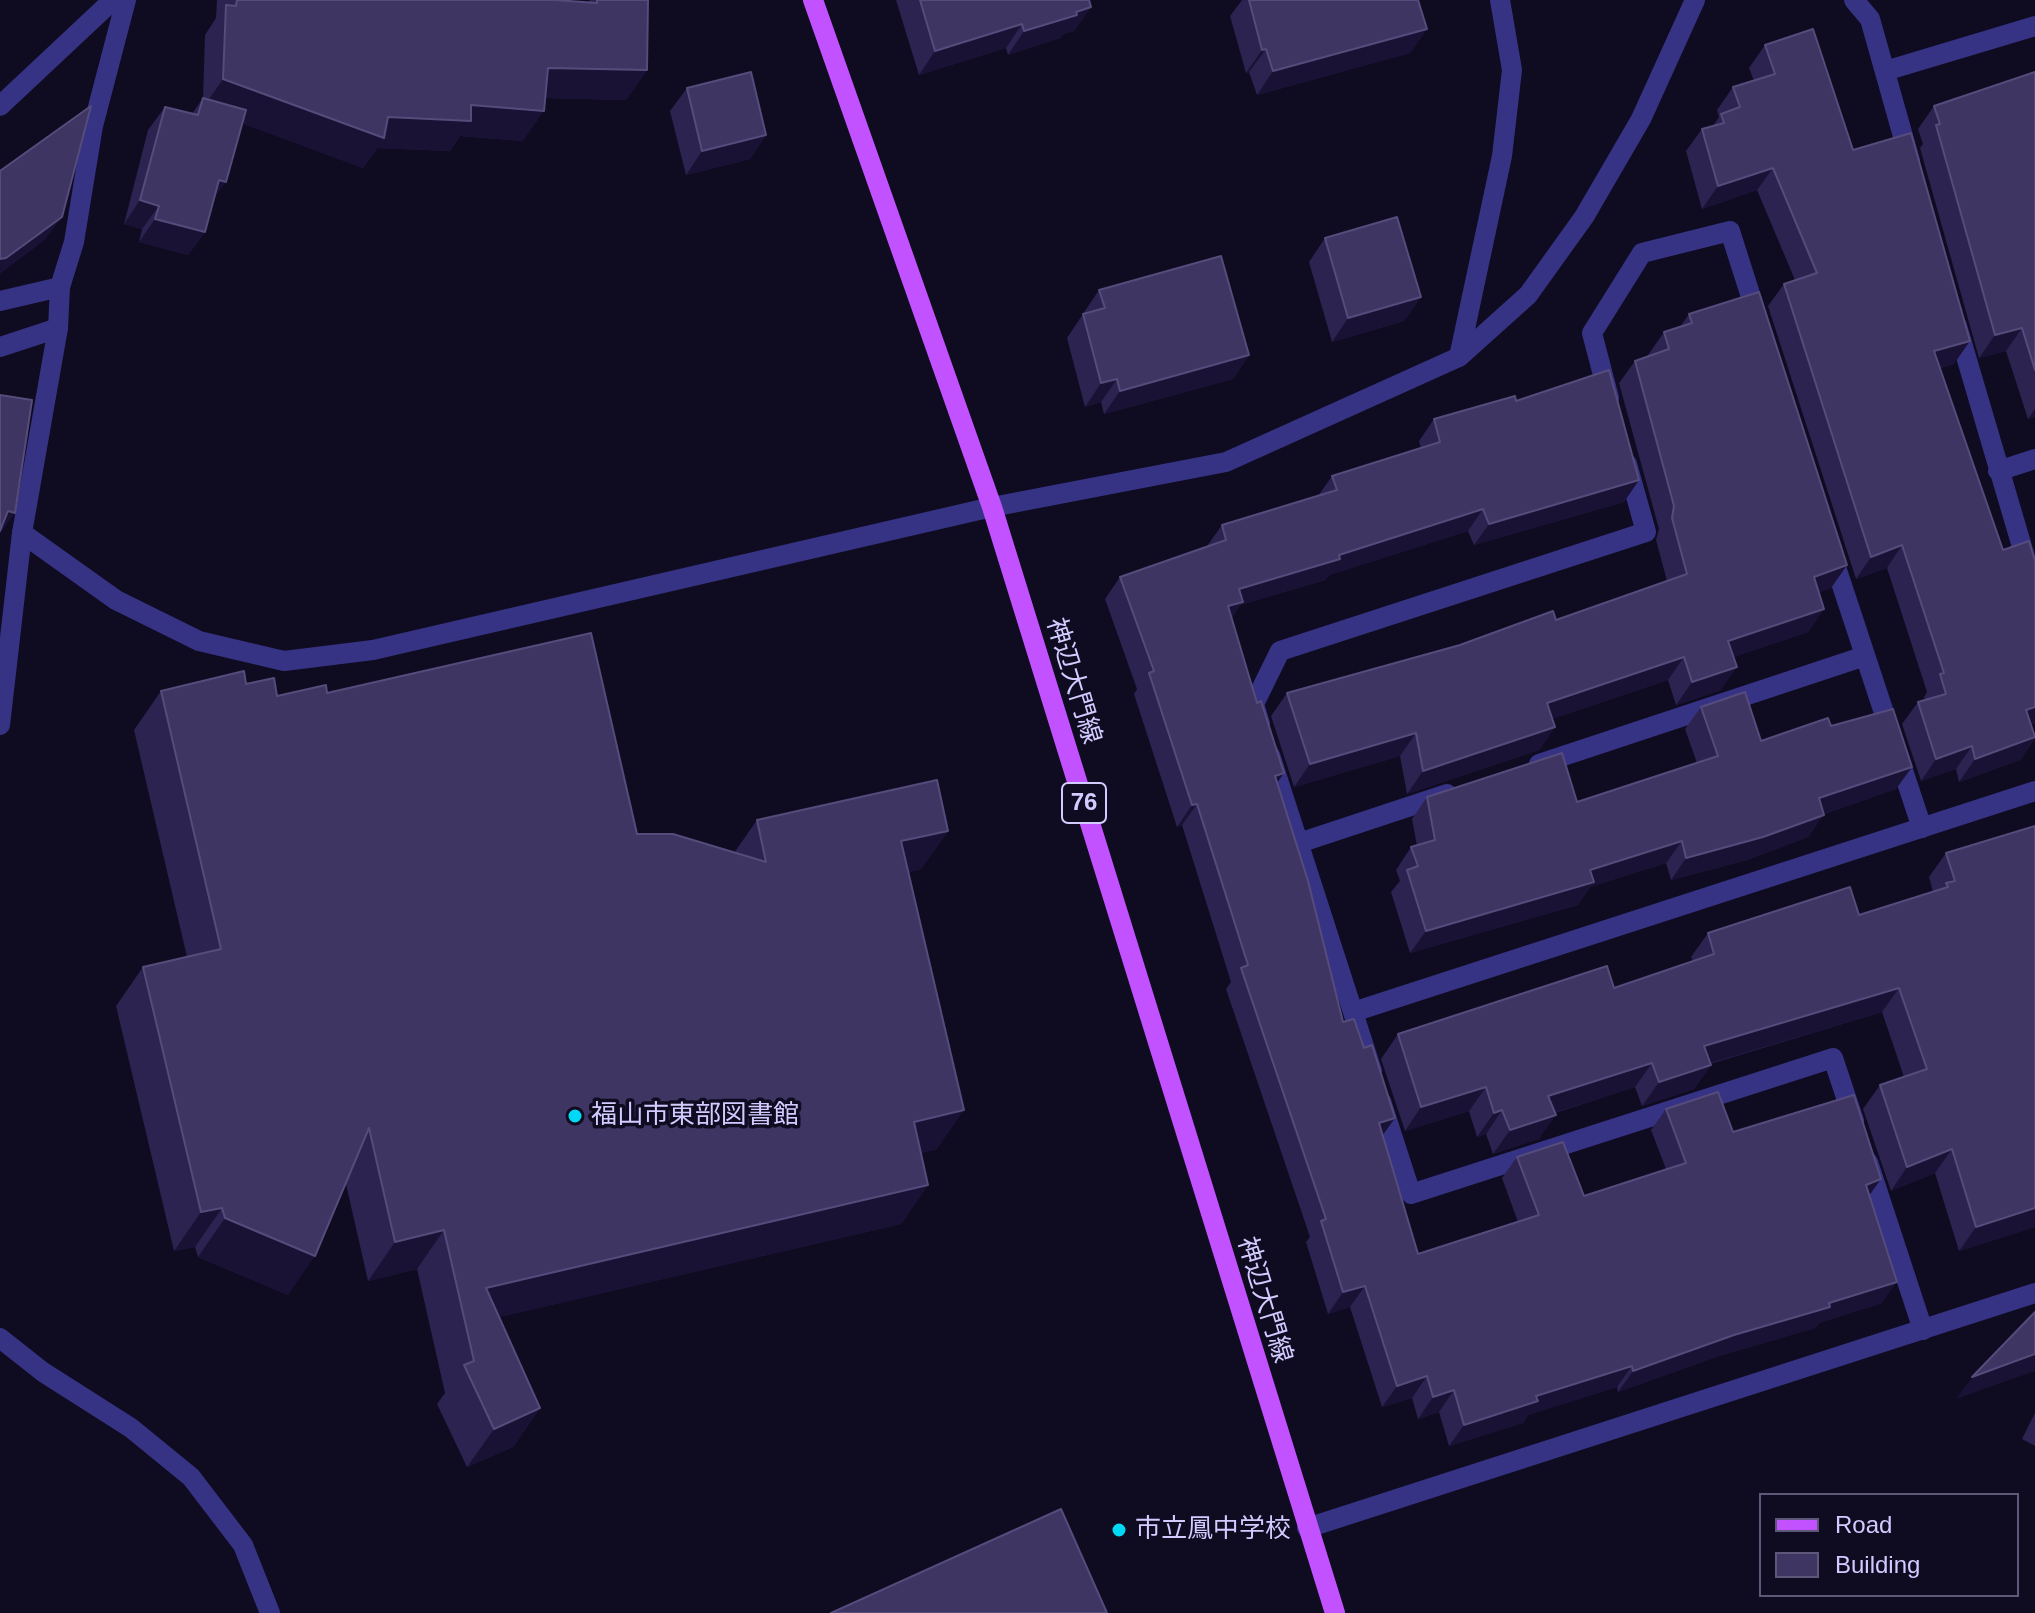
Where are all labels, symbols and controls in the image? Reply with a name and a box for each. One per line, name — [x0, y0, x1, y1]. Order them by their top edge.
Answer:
street label: 神辺大門線 — [1039, 614, 1107, 748]
road number: 76 — [1062, 783, 1106, 823]
place label: 福山市東部図書館 — [591, 1100, 799, 1132]
marker: 福山市東部図書館 — [566, 1107, 584, 1125]
street label: 神辺大門線 — [1230, 1233, 1298, 1367]
legend — [1759, 1493, 2019, 1597]
text: Road — [1835, 1511, 1892, 1538]
place label: 市立鳳中学校 — [1135, 1514, 1291, 1546]
marker: 市立鳳中学校 — [1110, 1521, 1128, 1539]
text: Building — [1835, 1551, 1920, 1578]

